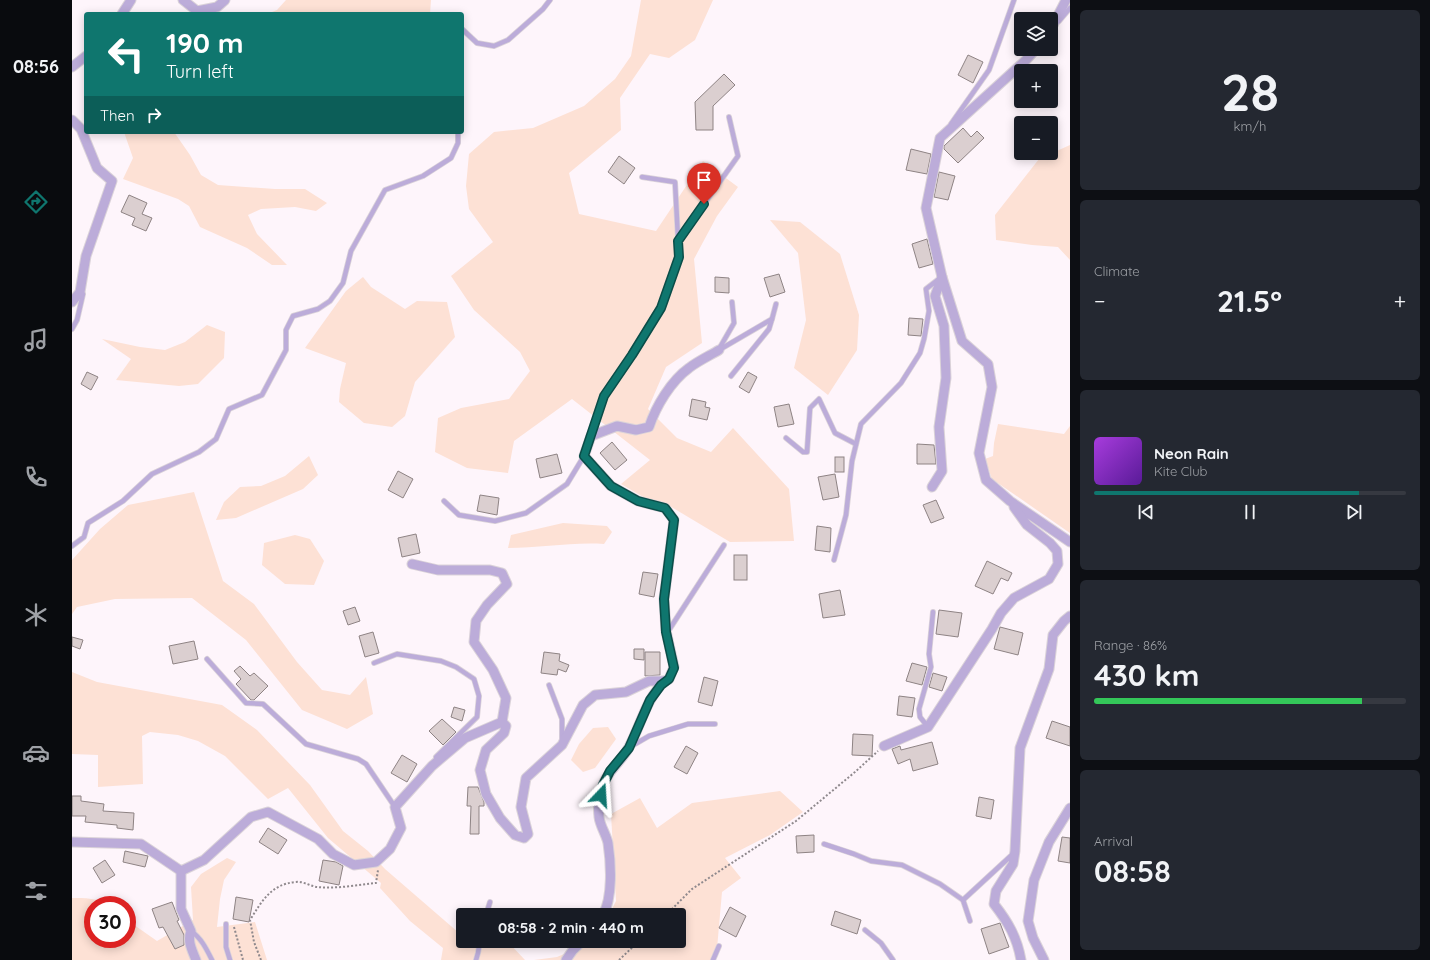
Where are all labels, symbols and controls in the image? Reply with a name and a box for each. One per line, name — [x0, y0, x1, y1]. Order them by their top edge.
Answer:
map controls — [1014, 12, 1058, 160]
button: layers — [1014, 12, 1058, 56]
text: 190 m — [166, 25, 244, 60]
icon: left — [100, 28, 152, 80]
text: 08:56 — [13, 55, 59, 78]
text: 28 — [1221, 59, 1279, 124]
text: Turn left — [166, 60, 234, 83]
button: + — [1014, 64, 1058, 108]
icon: right — [143, 104, 165, 126]
text: Then — [100, 106, 135, 125]
button: − — [1014, 116, 1058, 160]
text: km/h — [1234, 118, 1266, 134]
pin — [687, 163, 721, 204]
icon: arrive — [693, 169, 715, 191]
icon: directions — [22, 188, 50, 216]
text: Climate — [1094, 263, 1140, 279]
text: 21.5° — [1217, 282, 1282, 320]
text: − — [1094, 287, 1105, 315]
text: + — [1394, 287, 1406, 315]
icon: music — [22, 326, 50, 354]
text: Neon Rain — [1154, 444, 1229, 463]
icon: phone — [22, 463, 50, 491]
text: Kite Club — [1154, 463, 1207, 479]
icon: previous — [1135, 501, 1157, 523]
icon: pause — [1239, 501, 1261, 523]
icon: next — [1343, 501, 1365, 523]
icon: climate — [22, 601, 50, 629]
text: Range · 86% — [1094, 637, 1167, 653]
text: 430 km — [1094, 656, 1199, 694]
icon: car — [22, 739, 50, 767]
position arrow — [580, 774, 622, 816]
text: Arrival — [1094, 833, 1133, 849]
text: 08:58 — [1094, 852, 1171, 890]
icon: filters — [22, 877, 50, 905]
speed limit sign: 30 — [84, 896, 136, 948]
text: 08:58 · 2 min · 440 m — [498, 918, 644, 937]

